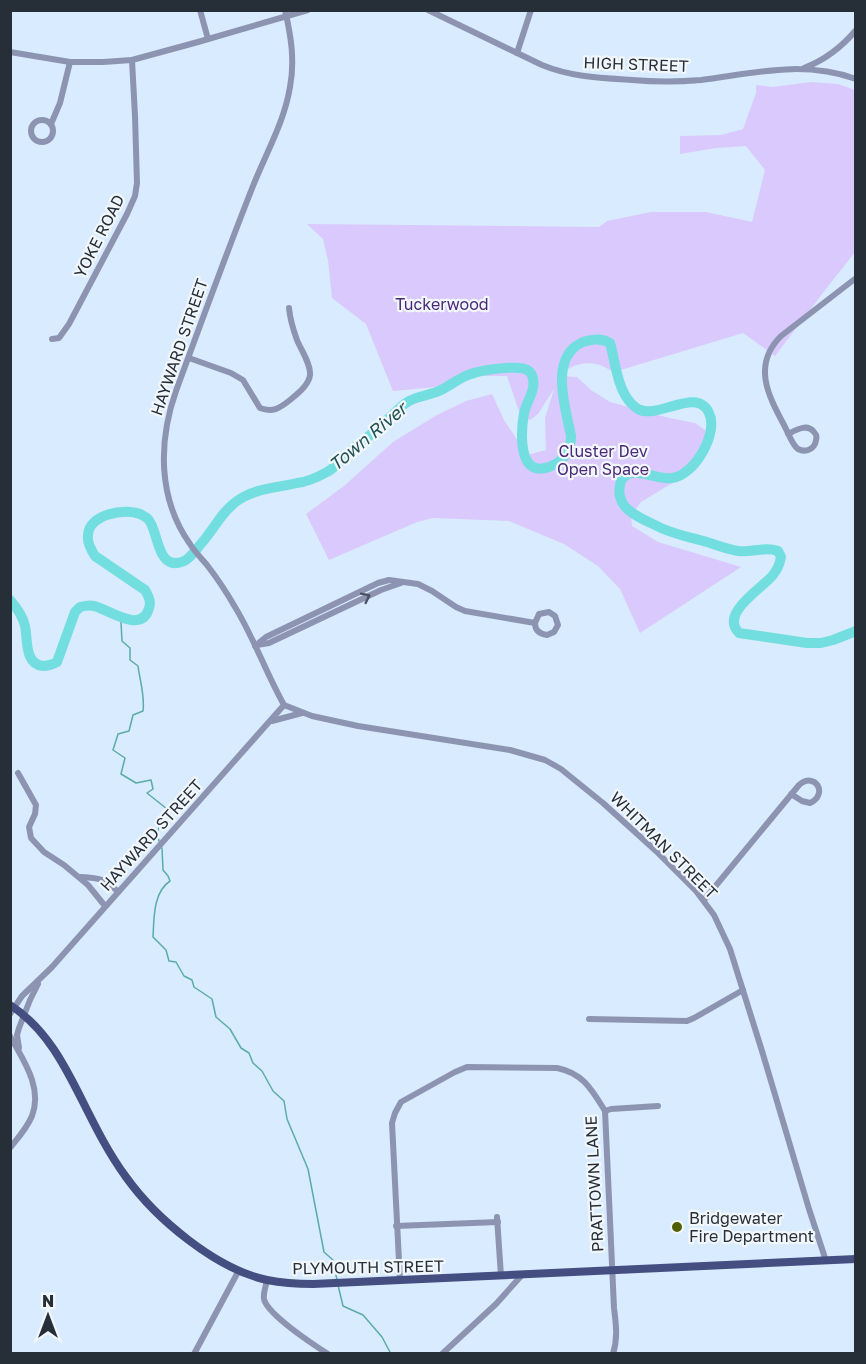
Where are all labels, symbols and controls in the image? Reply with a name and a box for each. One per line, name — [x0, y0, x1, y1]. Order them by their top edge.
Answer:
street label: HIGH STREET — [583, 52, 689, 76]
street label: YOKE ROAD — [69, 191, 129, 281]
street label: HAYWARD STREET — [146, 276, 212, 418]
park label: Tuckerwood — [395, 294, 489, 314]
water label: Town River — [324, 396, 413, 475]
park label: Cluster Dev Open Space — [557, 441, 649, 479]
one-way arrow — [360, 592, 371, 604]
street label: HAYWARD STREET — [96, 775, 206, 895]
street label: WHITMAN STREET — [606, 787, 722, 903]
street label: PRATTOWN LANE — [580, 1115, 608, 1253]
place label: Bridgewater Fire Department — [689, 1208, 814, 1246]
marker: Bridgewater Fire Department — [670, 1220, 684, 1234]
street label: PLYMOUTH STREET — [292, 1256, 444, 1278]
north arrow — [18, 1286, 78, 1346]
text: N — [42, 1291, 54, 1311]

